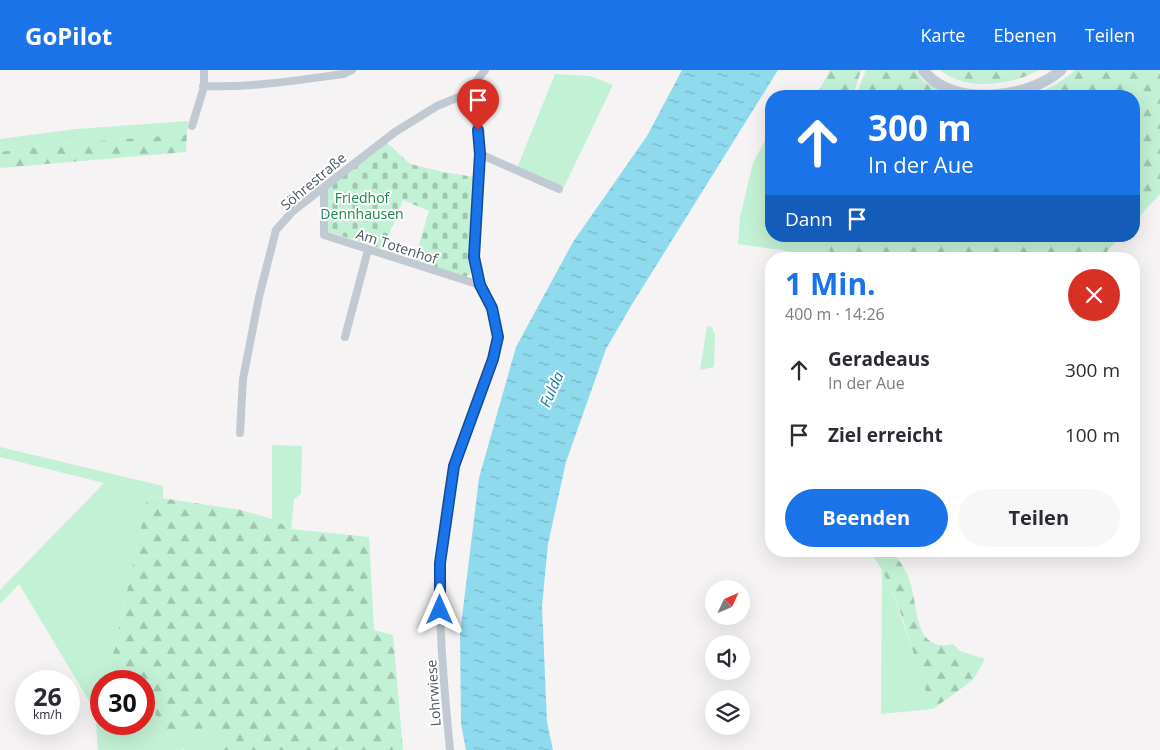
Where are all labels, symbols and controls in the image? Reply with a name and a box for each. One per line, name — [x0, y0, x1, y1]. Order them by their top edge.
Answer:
text: GoPilot — [25, 19, 112, 52]
text: Karte — [921, 23, 965, 47]
text: Ebenen — [993, 23, 1057, 47]
text: Teilen — [1085, 23, 1135, 47]
pin — [457, 79, 499, 130]
icon: arrive — [464, 86, 492, 114]
text: 300 m — [868, 104, 972, 151]
icon: ahead — [785, 110, 850, 175]
street label: Söhrestraße — [276, 148, 350, 214]
text: In der Aue — [868, 149, 974, 179]
park label: Friedhof Dennhausen — [320, 188, 404, 223]
icon: arrive — [843, 205, 871, 233]
text: Dann — [785, 206, 833, 232]
street label: Am Totenhof — [354, 224, 441, 269]
text: 1 Min. — [785, 263, 876, 304]
button: close — [1068, 269, 1120, 321]
text: 400 m · 14:26 — [785, 303, 885, 325]
text: Geradeaus — [828, 346, 930, 372]
icon: ahead — [785, 356, 813, 384]
text: 300 m — [1065, 357, 1120, 383]
water label: Fulda — [534, 368, 568, 410]
text: In der Aue — [828, 372, 905, 394]
icon: arrive — [785, 421, 813, 449]
text: Ziel erreicht — [828, 422, 943, 448]
text: 100 m — [1065, 422, 1120, 448]
button: Beenden — [785, 489, 948, 547]
button: Teilen — [958, 489, 1120, 547]
north arrow — [705, 580, 750, 625]
map controls — [705, 580, 750, 735]
position arrow — [413, 583, 465, 635]
button: sound — [705, 635, 750, 680]
street label: Lohrwiese — [421, 659, 445, 727]
speed limit sign: 30 — [90, 670, 155, 735]
text: 26 — [33, 679, 62, 713]
button: layers — [705, 690, 750, 735]
text: km/h — [33, 706, 62, 723]

